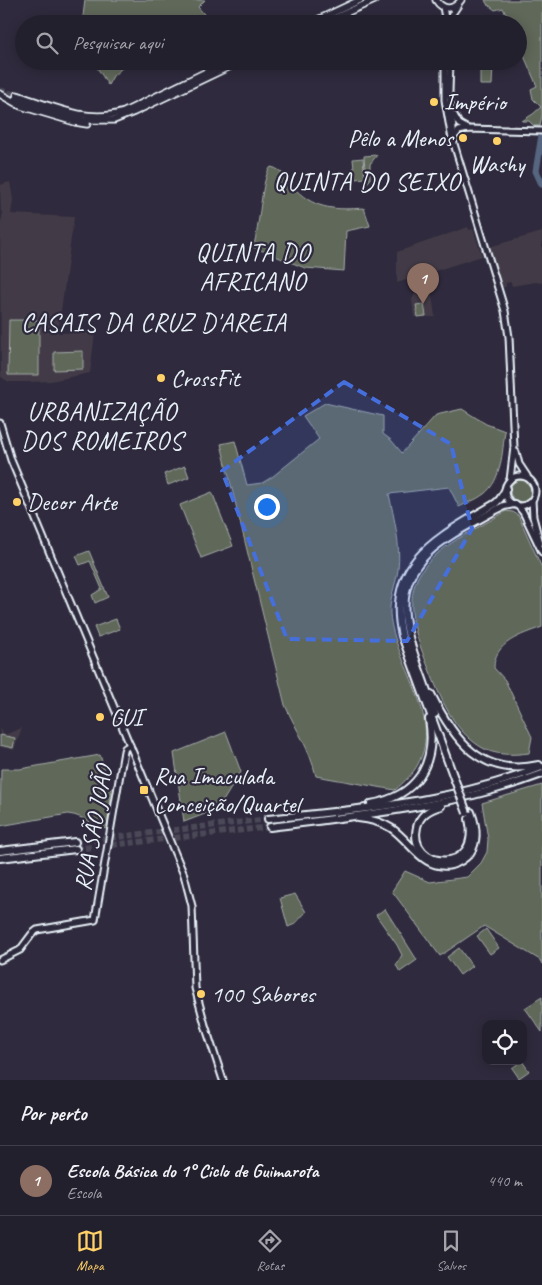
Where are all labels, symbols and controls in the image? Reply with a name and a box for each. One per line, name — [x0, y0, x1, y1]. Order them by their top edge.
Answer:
search box — [15, 15, 527, 70]
icon: search — [33, 29, 61, 57]
text: Pesquisar aqui — [73, 31, 163, 55]
place label: Império — [444, 87, 508, 117]
marker: Império — [428, 96, 440, 108]
place label: Pêlo a Menos — [348, 123, 455, 153]
marker: Pêlo a Menos — [457, 132, 469, 144]
marker: Washy — [491, 135, 503, 147]
place label: Washy — [469, 149, 526, 179]
district label: QUINTA DO SEIXO — [273, 166, 462, 198]
district label: QUINTA DO AFRICANO — [196, 237, 312, 298]
pin: 1 — [407, 263, 439, 304]
district label: CASAIS DA CRUZ D'AREIA — [21, 307, 287, 339]
place label: CrossFit — [171, 363, 241, 393]
marker: CrossFit — [155, 372, 167, 384]
district label: URBANIZAÇÃO DOS ROMEIROS — [21, 396, 187, 457]
place label: Decor Arte — [27, 487, 119, 517]
your location — [254, 494, 280, 520]
marker: Decor Arte — [11, 496, 23, 508]
place label: GUI — [110, 702, 148, 732]
marker: GUI — [94, 711, 106, 723]
street label: RUA SÃO JOÃO — [67, 760, 119, 893]
place label: Rua Imaculada Conceição/Quartel — [154, 761, 304, 819]
marker: Rua Imaculada Conceição/Quartel — [138, 784, 150, 796]
place label: 100 Sabores — [211, 979, 316, 1009]
marker: 100 Sabores — [195, 988, 207, 1000]
map controls — [482, 1020, 527, 1065]
button: locate — [482, 1020, 527, 1065]
text: Por perto — [20, 1100, 87, 1126]
text: Escola Básica do 1° Ciclo de Guimarota — [67, 1159, 319, 1183]
text: 1 — [32, 1171, 40, 1191]
text: 440 m — [488, 1171, 522, 1191]
text: Escola — [67, 1183, 101, 1203]
tab: Mapa — [76, 1227, 104, 1274]
tab: Rotas — [256, 1227, 284, 1274]
tab: Salvos — [436, 1227, 466, 1274]

